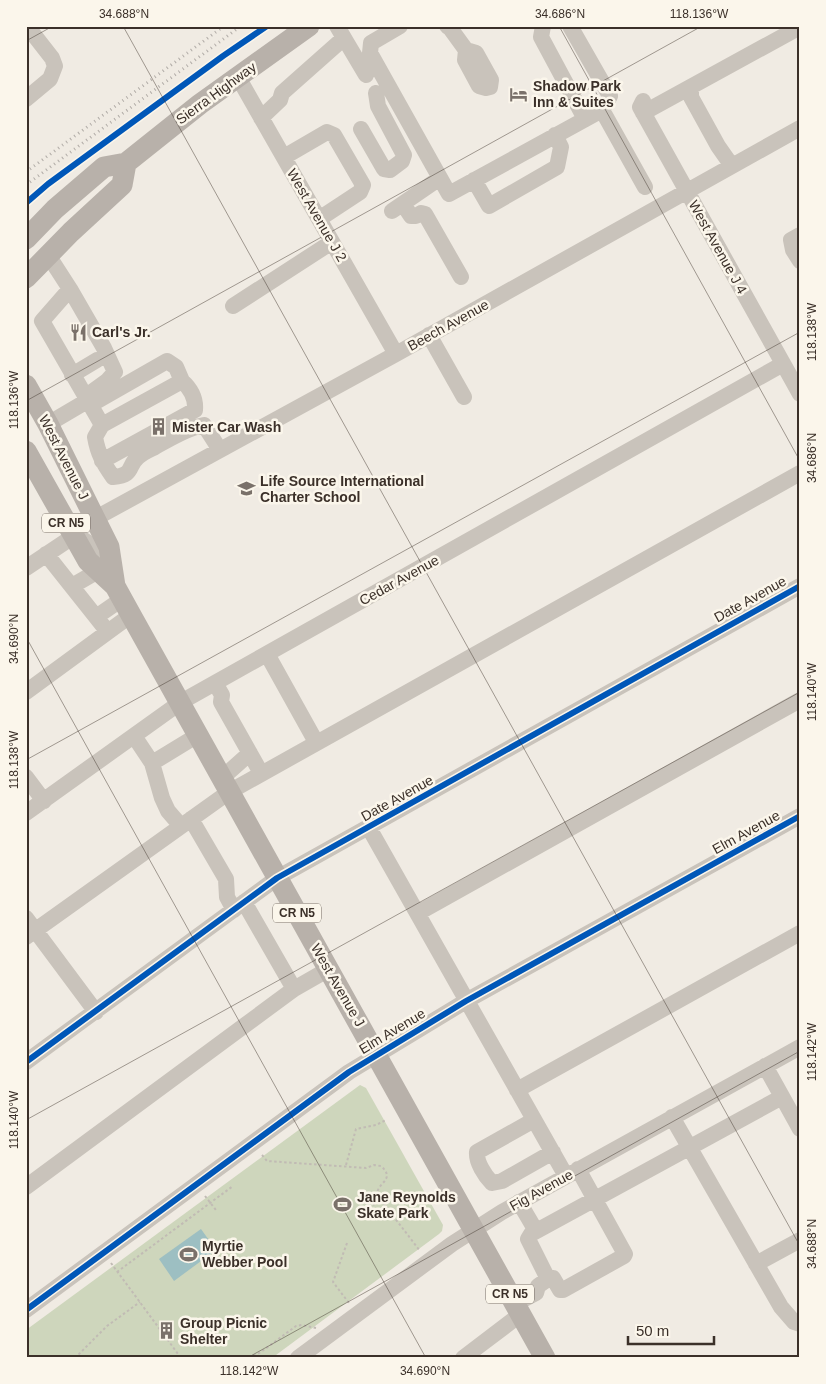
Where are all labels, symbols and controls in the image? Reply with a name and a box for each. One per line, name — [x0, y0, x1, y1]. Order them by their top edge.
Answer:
text: 34.688°N — [99, 7, 149, 21]
text: 34.686°N — [535, 7, 585, 21]
text: 118.136°W — [670, 7, 729, 21]
street label: Sierra Highway — [173, 59, 259, 127]
place label: Shadow Park Inn & Suites — [533, 78, 621, 110]
hotel icon: Shadow Park Inn & Suites — [509, 84, 529, 104]
street label: West Avenue J 2 — [284, 166, 350, 264]
street label: West Avenue J 4 — [686, 197, 750, 297]
street label: Beech Avenue — [405, 296, 491, 354]
text: 118.138°W — [805, 302, 819, 361]
restaurant icon: Carl's Jr. — [68, 322, 88, 342]
place label: Carl's Jr. — [92, 324, 151, 340]
text: 118.136°W — [7, 370, 21, 429]
street label: West Avenue J — [36, 412, 92, 502]
building icon: Mister Car Wash — [148, 417, 168, 437]
place label: Mister Car Wash — [172, 419, 281, 435]
text: 34.686°N — [805, 433, 819, 483]
place label: Life Source International Charter School — [260, 473, 424, 505]
school or university icon: Life Source International Charter School — [236, 479, 256, 499]
road number: CR N5 — [42, 514, 90, 532]
street label: Cedar Avenue — [356, 551, 442, 608]
street label: Date Avenue — [711, 573, 789, 625]
text: 34.690°N — [7, 614, 21, 664]
text: 118.140°W — [805, 662, 819, 721]
text: 118.138°W — [7, 730, 21, 789]
street label: Date Avenue — [358, 772, 436, 824]
street label: Elm Avenue — [710, 807, 783, 857]
road number: CR N5 — [273, 904, 321, 922]
street label: West Avenue J — [308, 941, 368, 1029]
street label: Elm Avenue — [356, 1005, 428, 1057]
text: 118.142°W — [805, 1022, 819, 1081]
text: 118.140°W — [7, 1090, 21, 1149]
street label: Fig Avenue — [507, 1166, 576, 1214]
place label: Jane Reynolds Skate Park — [357, 1189, 456, 1221]
sports icon: Jane Reynolds Skate Park — [333, 1195, 353, 1215]
text: 34.688°N — [805, 1219, 819, 1269]
place label: Myrtie Webber Pool — [202, 1238, 287, 1270]
sports icon: Myrtie Webber Pool — [178, 1244, 198, 1264]
road number: CR N5 — [486, 1285, 534, 1304]
scale bar — [628, 1314, 715, 1346]
place label: Group Picnic Shelter — [180, 1315, 267, 1347]
building icon: Group Picnic Shelter — [156, 1321, 176, 1341]
text: 50 m — [636, 1322, 669, 1339]
text: 118.142°W — [220, 1364, 279, 1378]
text: 34.690°N — [400, 1364, 450, 1378]

